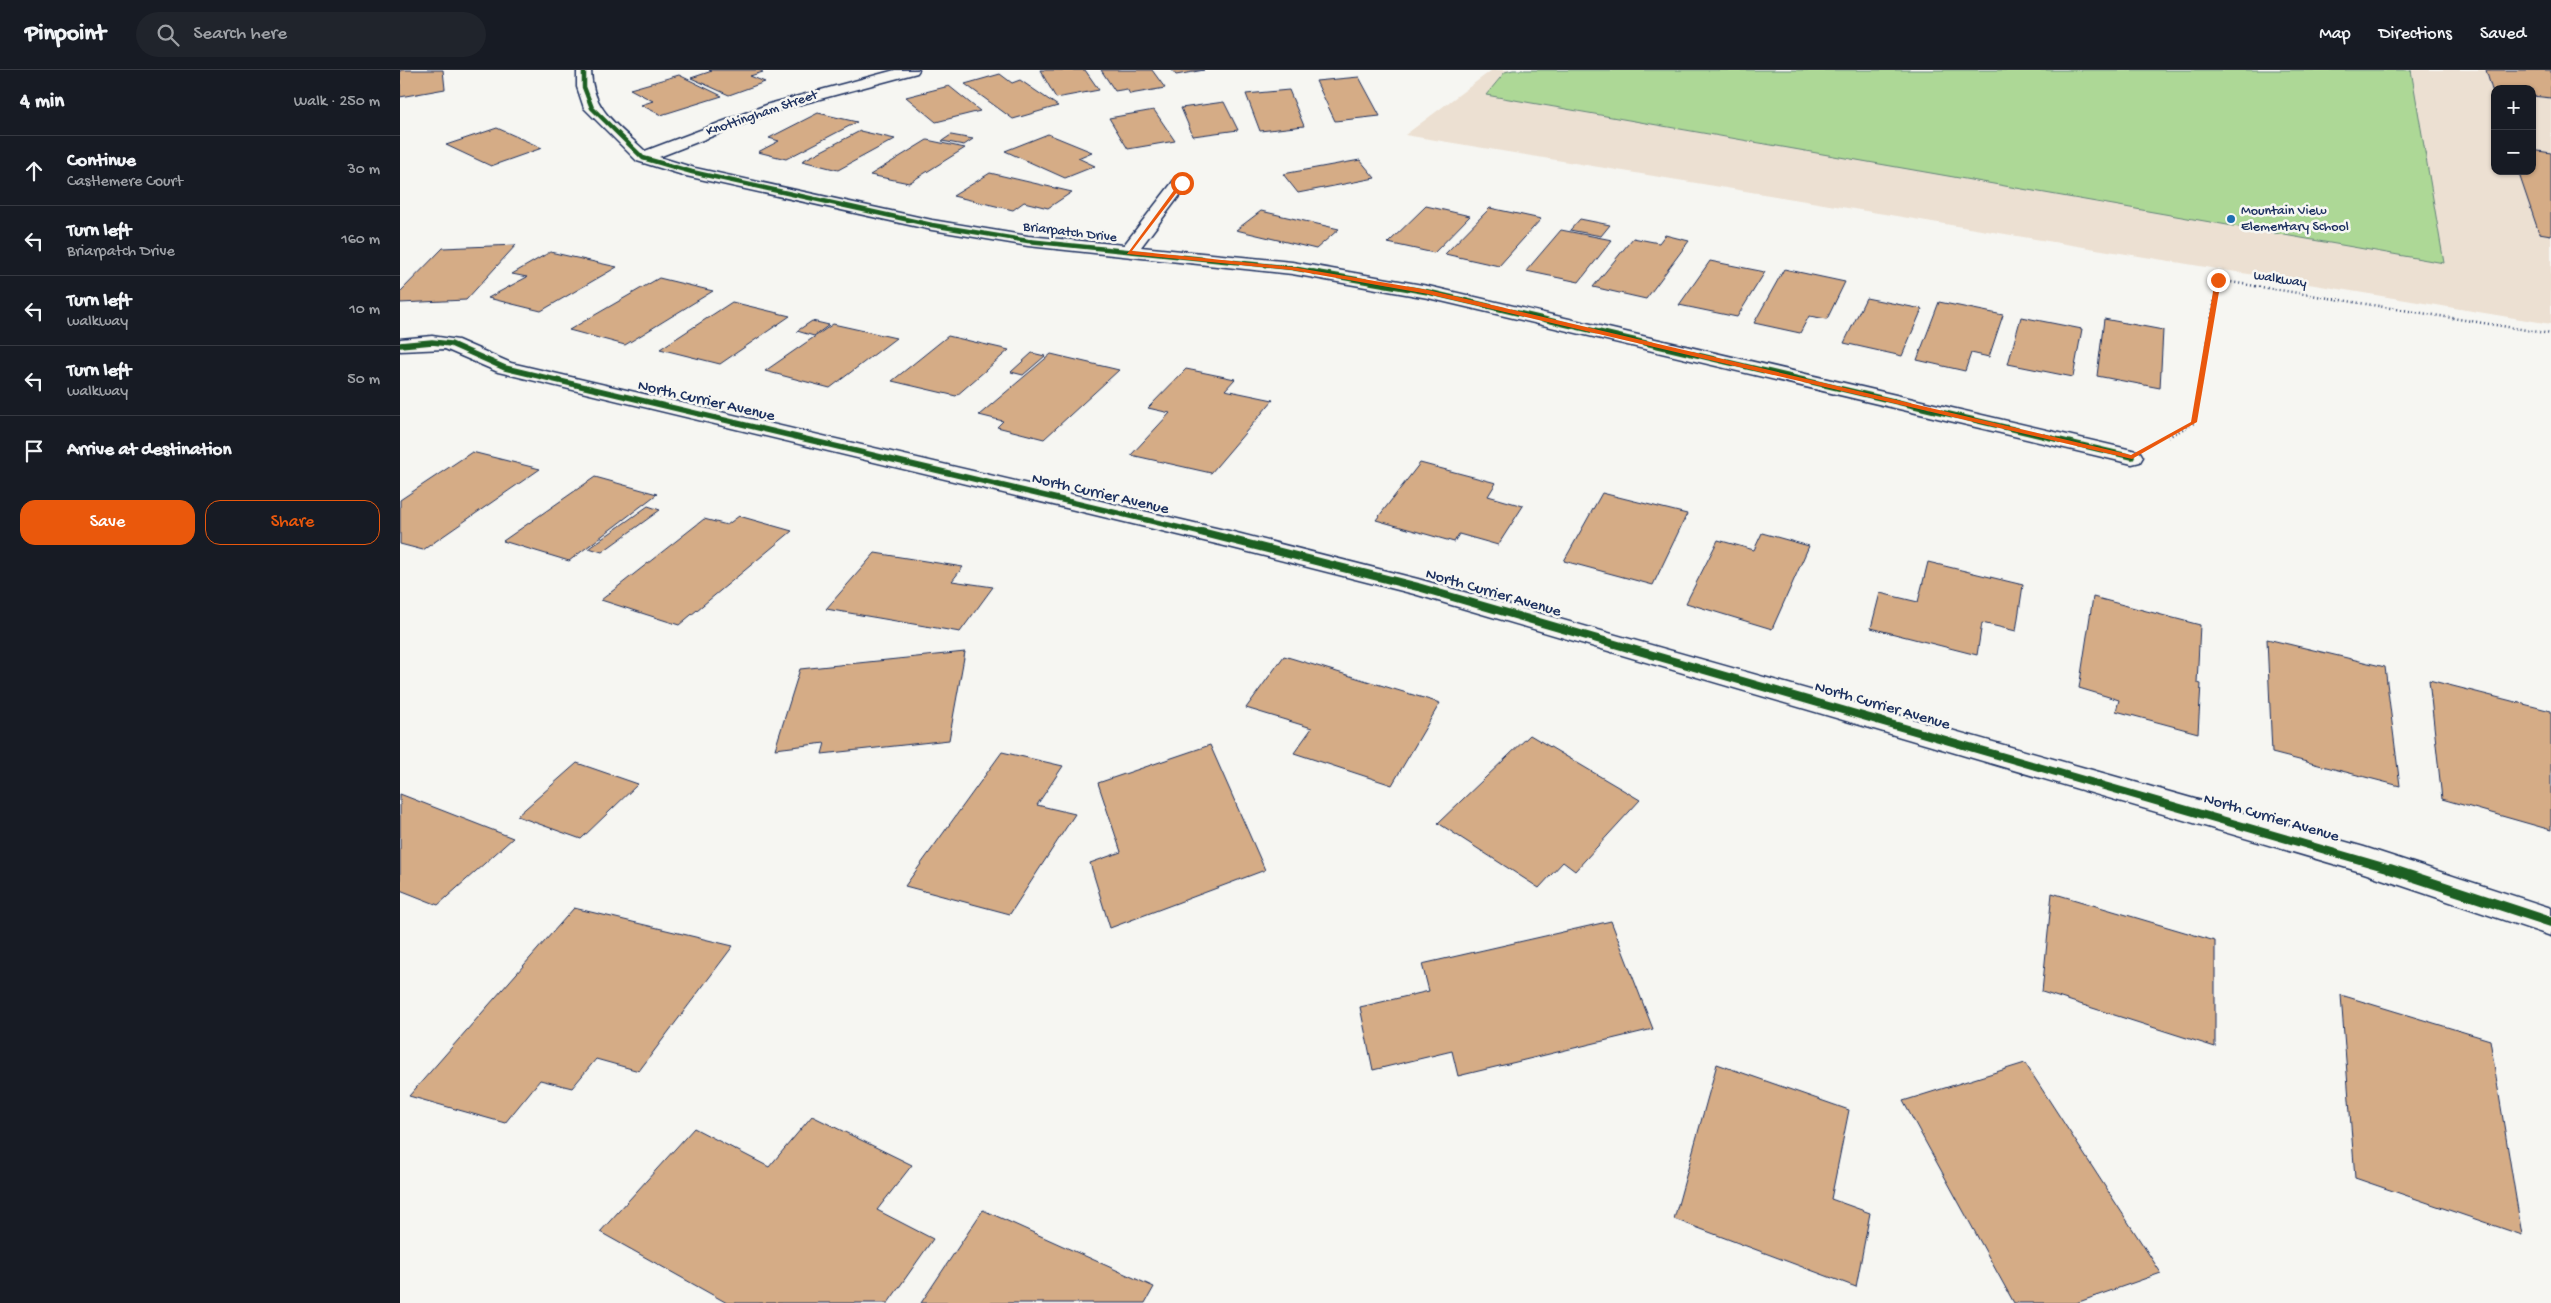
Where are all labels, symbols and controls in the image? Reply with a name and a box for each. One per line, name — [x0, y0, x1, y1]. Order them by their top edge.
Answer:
search box — [136, 12, 486, 57]
text: Pinpoint — [25, 20, 106, 49]
icon: search — [154, 21, 182, 49]
text: Search here — [194, 23, 287, 46]
text: Map — [2319, 24, 2351, 45]
text: Directions — [2379, 24, 2452, 45]
text: Saved — [2480, 24, 2526, 45]
map controls — [2491, 85, 2536, 175]
button: + — [2491, 85, 2536, 130]
street label: Knottingham Street — [704, 87, 821, 141]
text: 4 min — [20, 90, 64, 115]
text: Walk · 250 m — [294, 93, 380, 112]
button: − — [2491, 130, 2536, 175]
text: Continue — [67, 150, 136, 173]
icon: ahead — [20, 157, 48, 185]
text: 30 m — [347, 161, 380, 180]
route start — [1171, 172, 1194, 195]
text: Castlemere Court — [67, 173, 183, 192]
place label: Mountain View Elementary School — [2241, 203, 2349, 236]
marker: Mountain View Elementary School — [2225, 213, 2237, 225]
street label: Briarpatch Drive — [1021, 219, 1119, 247]
text: Turn left — [67, 220, 131, 243]
icon: left — [20, 227, 48, 255]
text: 160 m — [341, 231, 380, 250]
text: Briarpatch Drive — [67, 243, 175, 262]
street label: walkway — [2252, 267, 2308, 293]
route end — [2207, 269, 2230, 292]
text: Turn left — [67, 290, 131, 313]
icon: left — [20, 297, 48, 325]
text: 10 m — [349, 301, 380, 320]
text: walkway — [67, 313, 128, 332]
text: Turn left — [67, 360, 131, 383]
icon: left — [20, 367, 48, 395]
text: 50 m — [347, 371, 380, 390]
street label: North Currier Avenue — [636, 377, 777, 427]
text: walkway — [67, 383, 128, 402]
icon: arrive — [20, 437, 48, 465]
text: Arrive at destination — [67, 439, 231, 462]
street label: North Currier Avenue — [1030, 470, 1171, 520]
button: Save — [20, 500, 195, 545]
button: Share — [205, 500, 380, 545]
street label: North Currier Avenue — [1423, 566, 1564, 623]
street label: North Currier Avenue — [1812, 679, 1953, 736]
street label: North Currier Avenue — [2201, 791, 2342, 848]

